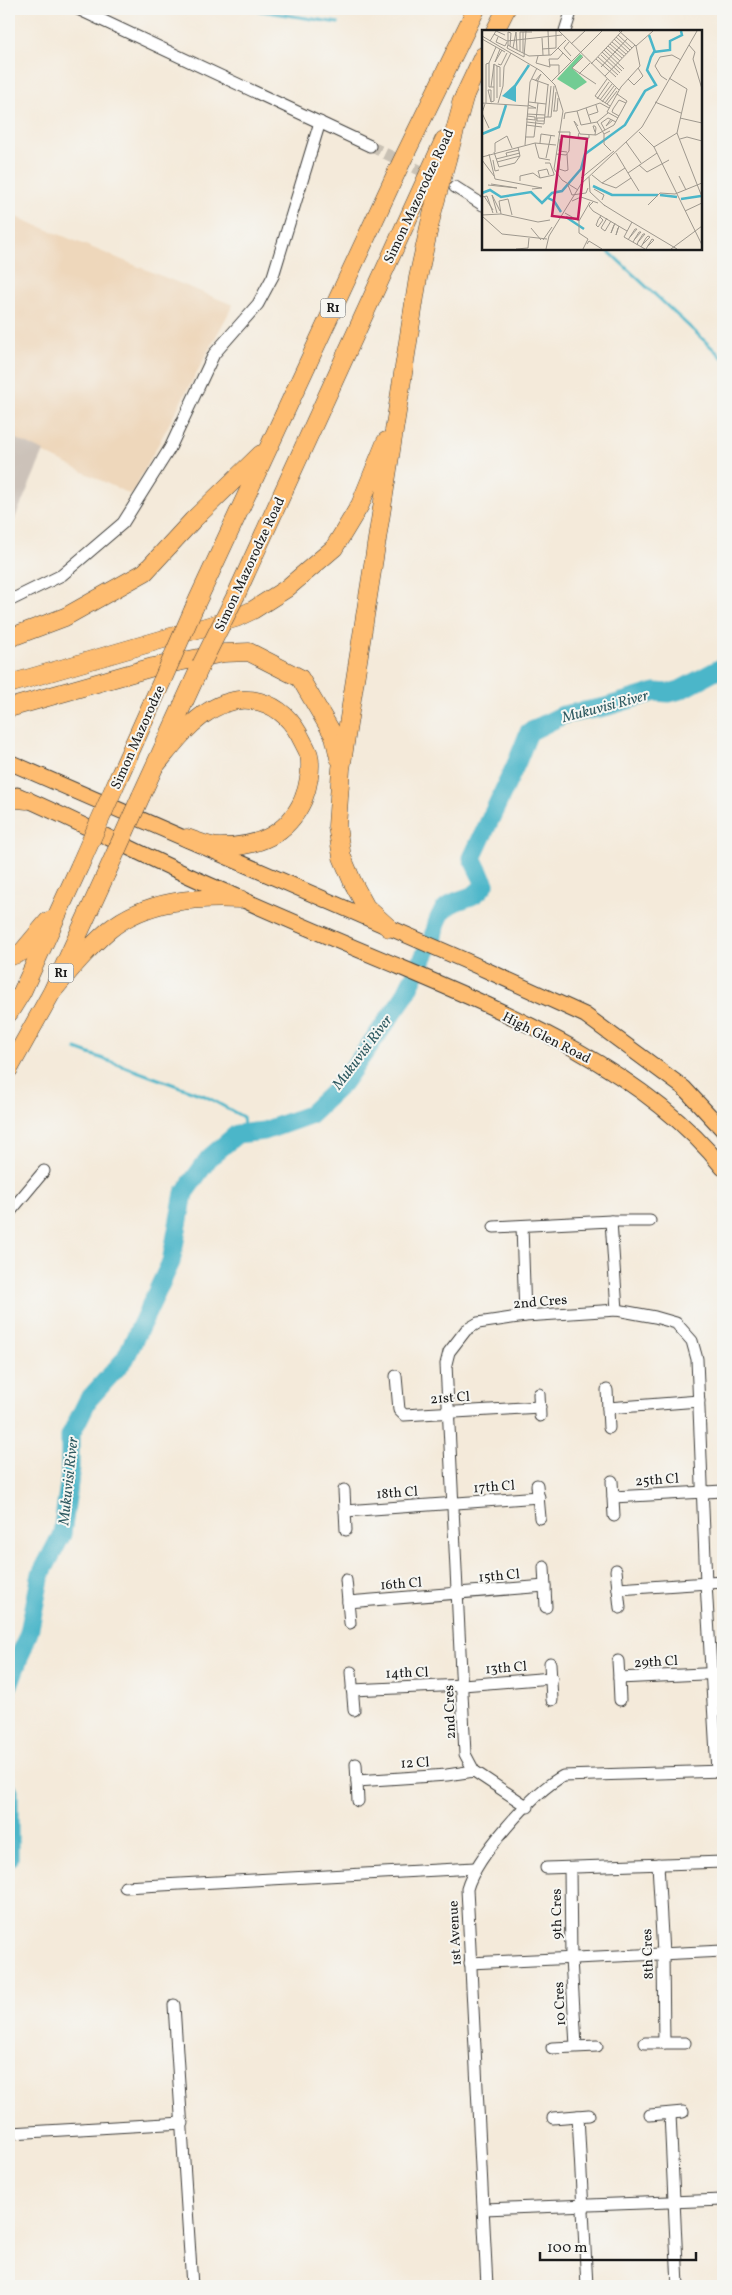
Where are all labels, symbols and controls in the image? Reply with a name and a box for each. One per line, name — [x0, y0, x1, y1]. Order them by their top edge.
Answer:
inset map — [482, 30, 702, 250]
street label: Simon Mazorodze Road — [380, 126, 459, 267]
road number: R1 — [320, 298, 346, 318]
street label: Simon Mazorodze Road — [211, 494, 290, 635]
street label: Simon Mazorodze — [107, 682, 170, 793]
water label: Mukuvisi River — [559, 686, 651, 729]
road number: R1 — [48, 964, 74, 982]
street label: High Glen Road — [499, 1008, 594, 1069]
water label: Mukuvisi River — [328, 1011, 398, 1095]
street label: 2nd Cres — [512, 1291, 568, 1314]
street label: 21st Cl — [429, 1388, 471, 1409]
water label: Mukuvisi River — [54, 1436, 85, 1527]
street label: 25th Cl — [635, 1469, 680, 1491]
street label: 17th Cl — [473, 1477, 516, 1498]
street label: 18th Cl — [376, 1483, 419, 1504]
street label: 15th Cl — [478, 1565, 521, 1588]
street label: 16th Cl — [380, 1574, 423, 1595]
street label: 29th Cl — [634, 1652, 679, 1673]
street label: 13th Cl — [484, 1658, 528, 1679]
street label: 14th Cl — [385, 1663, 429, 1684]
street label: 2nd Cres — [440, 1685, 461, 1739]
street label: 12 Cl — [400, 1753, 430, 1774]
street label: 9th Cres — [548, 1888, 567, 1940]
street label: 1st Avenue — [444, 1900, 467, 1966]
street label: 8th Cres — [638, 1928, 659, 1980]
street label: 10 Cres — [550, 1981, 571, 2027]
scale bar — [540, 2230, 696, 2262]
text: 100 m — [547, 2238, 587, 2259]

